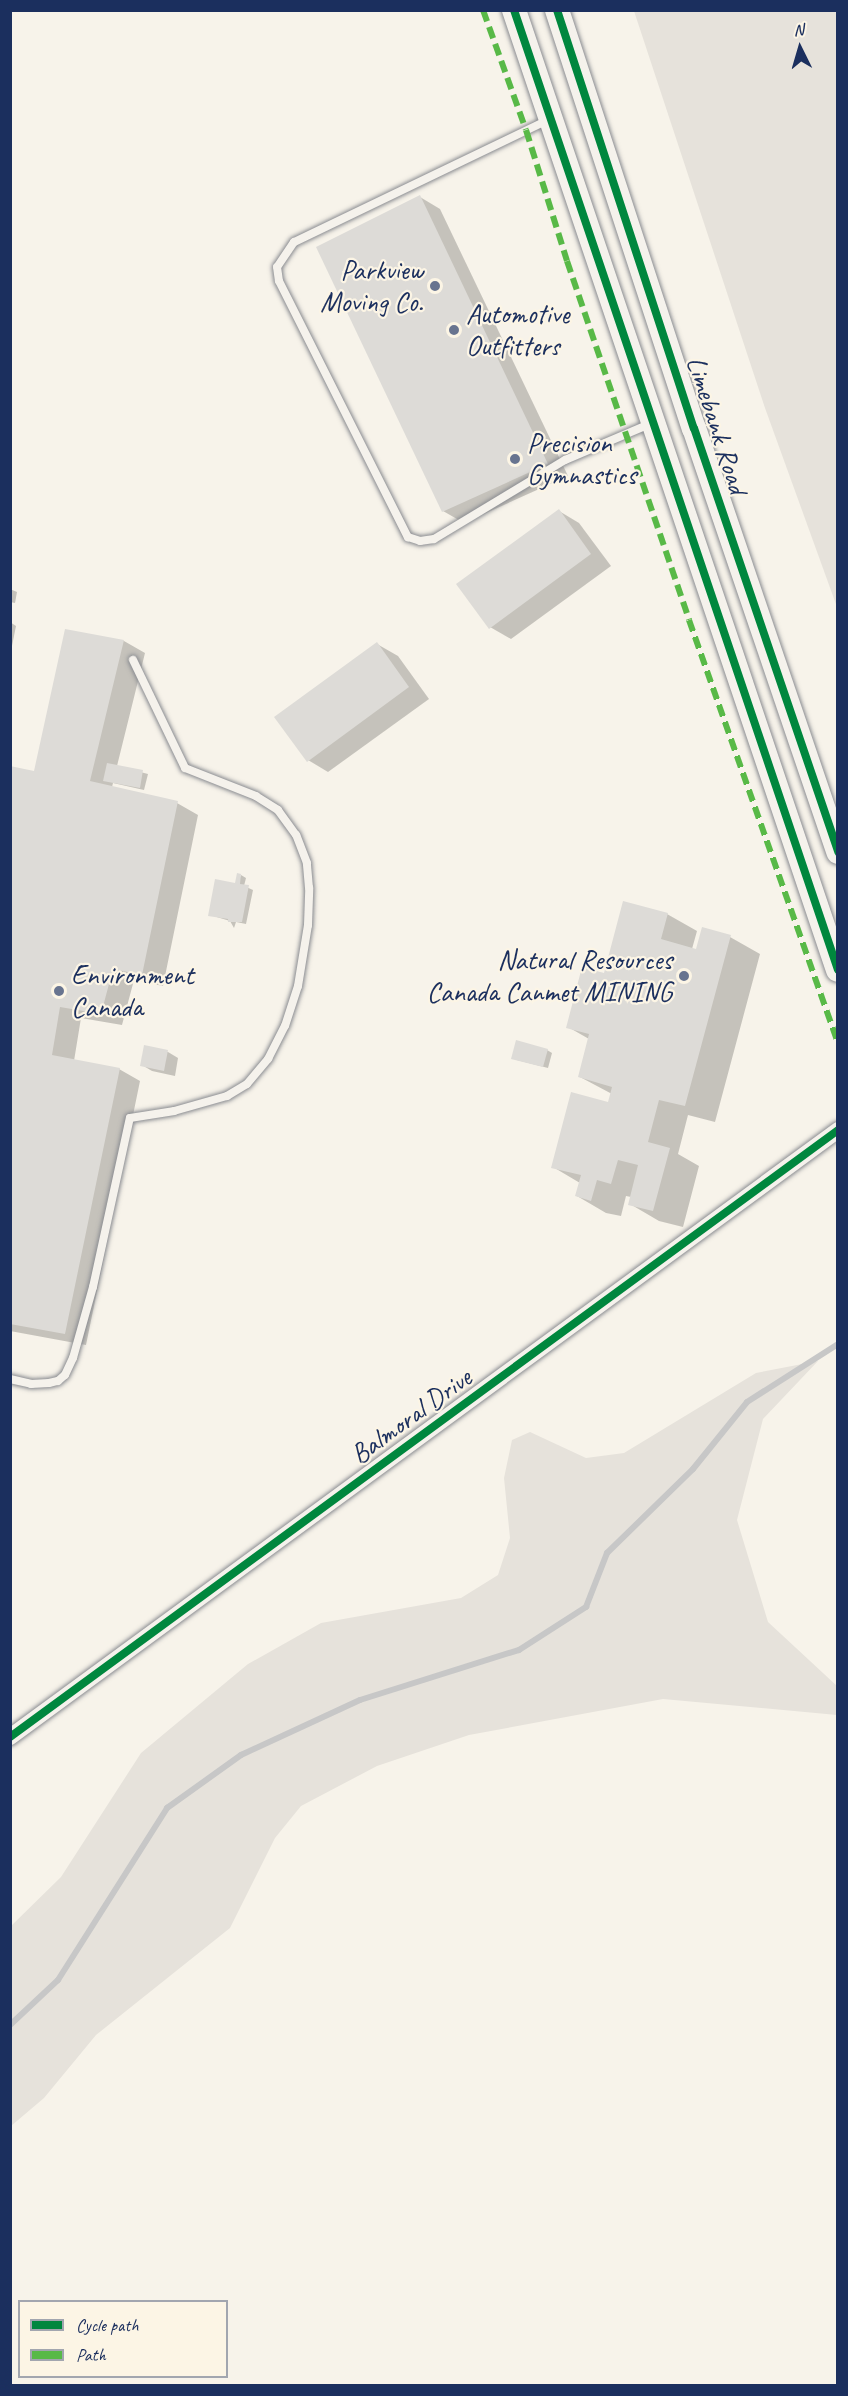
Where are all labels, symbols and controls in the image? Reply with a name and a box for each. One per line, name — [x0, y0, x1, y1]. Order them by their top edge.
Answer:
north arrow — [770, 18, 830, 78]
text: N — [793, 20, 804, 40]
place label: Parkview Moving Co. — [320, 253, 423, 319]
marker: Parkview Moving Co. — [428, 279, 442, 293]
place label: Automotive Outfitters — [466, 297, 569, 363]
marker: Automotive Outfitters — [447, 323, 461, 337]
street label: Limebank Road — [679, 352, 755, 498]
place label: Precision Gymnastics — [527, 426, 636, 492]
marker: Precision Gymnastics — [508, 452, 522, 466]
place label: Natural Resources Canada Canmet MINING — [425, 943, 672, 1009]
place label: Environment Canada — [71, 958, 194, 1024]
marker: Natural Resources Canada Canmet MINING — [677, 969, 691, 983]
marker: Environment Canada — [52, 984, 66, 998]
street label: Balmoral Drive — [344, 1361, 478, 1471]
legend — [18, 2300, 228, 2378]
text: Cycle path — [76, 2314, 138, 2336]
text: Path — [76, 2344, 106, 2366]

